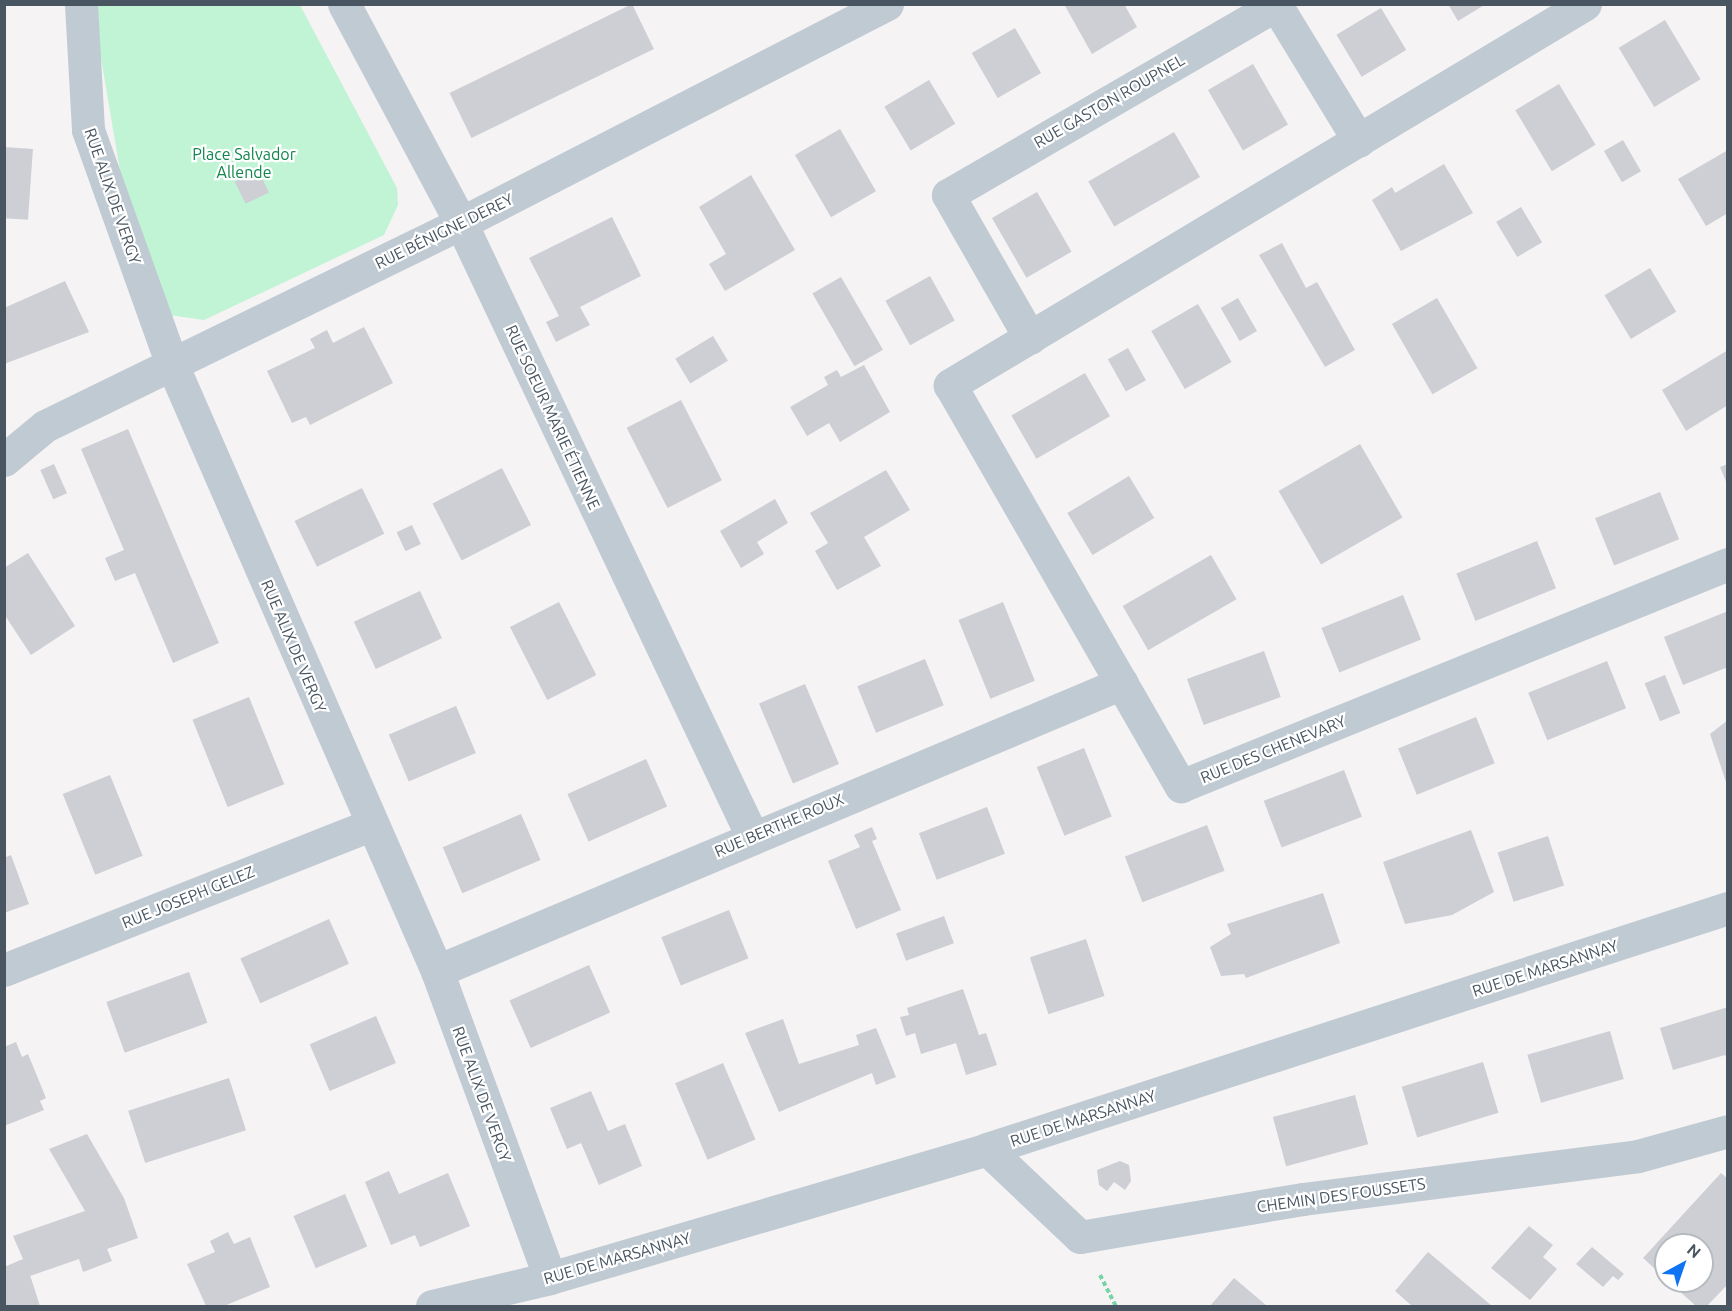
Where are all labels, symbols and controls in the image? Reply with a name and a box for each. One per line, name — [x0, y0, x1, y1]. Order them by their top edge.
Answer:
street label: RUE GASTON ROUPNEL — [1030, 50, 1188, 152]
street label: RUE ALIX DE VERGY — [81, 126, 145, 266]
park label: Place Salvador Allende — [192, 144, 296, 182]
street label: RUE BÉNIGNE DEREY — [372, 189, 516, 273]
street label: RUE SOEUR MARIE ÉTIENNE — [502, 322, 604, 512]
street label: RUE ALIX DE VERGY — [257, 577, 331, 715]
street label: RUE DES CHENEVARY — [1198, 711, 1348, 787]
street label: RUE BERTHE ROUX — [712, 789, 846, 861]
street label: RUE JOSEPH GELEZ — [119, 862, 257, 932]
street label: RUE DE MARSANNAY — [1470, 935, 1620, 1001]
street label: RUE ALIX DE VERGY — [449, 1024, 515, 1164]
street label: RUE DE MARSANNAY — [1008, 1085, 1158, 1151]
street label: CHEMIN DES FOUSSETS — [1255, 1174, 1427, 1216]
street label: RUE DE MARSANNAY — [541, 1228, 693, 1288]
north arrow — [1654, 1233, 1714, 1293]
text: N — [1684, 1240, 1705, 1261]

